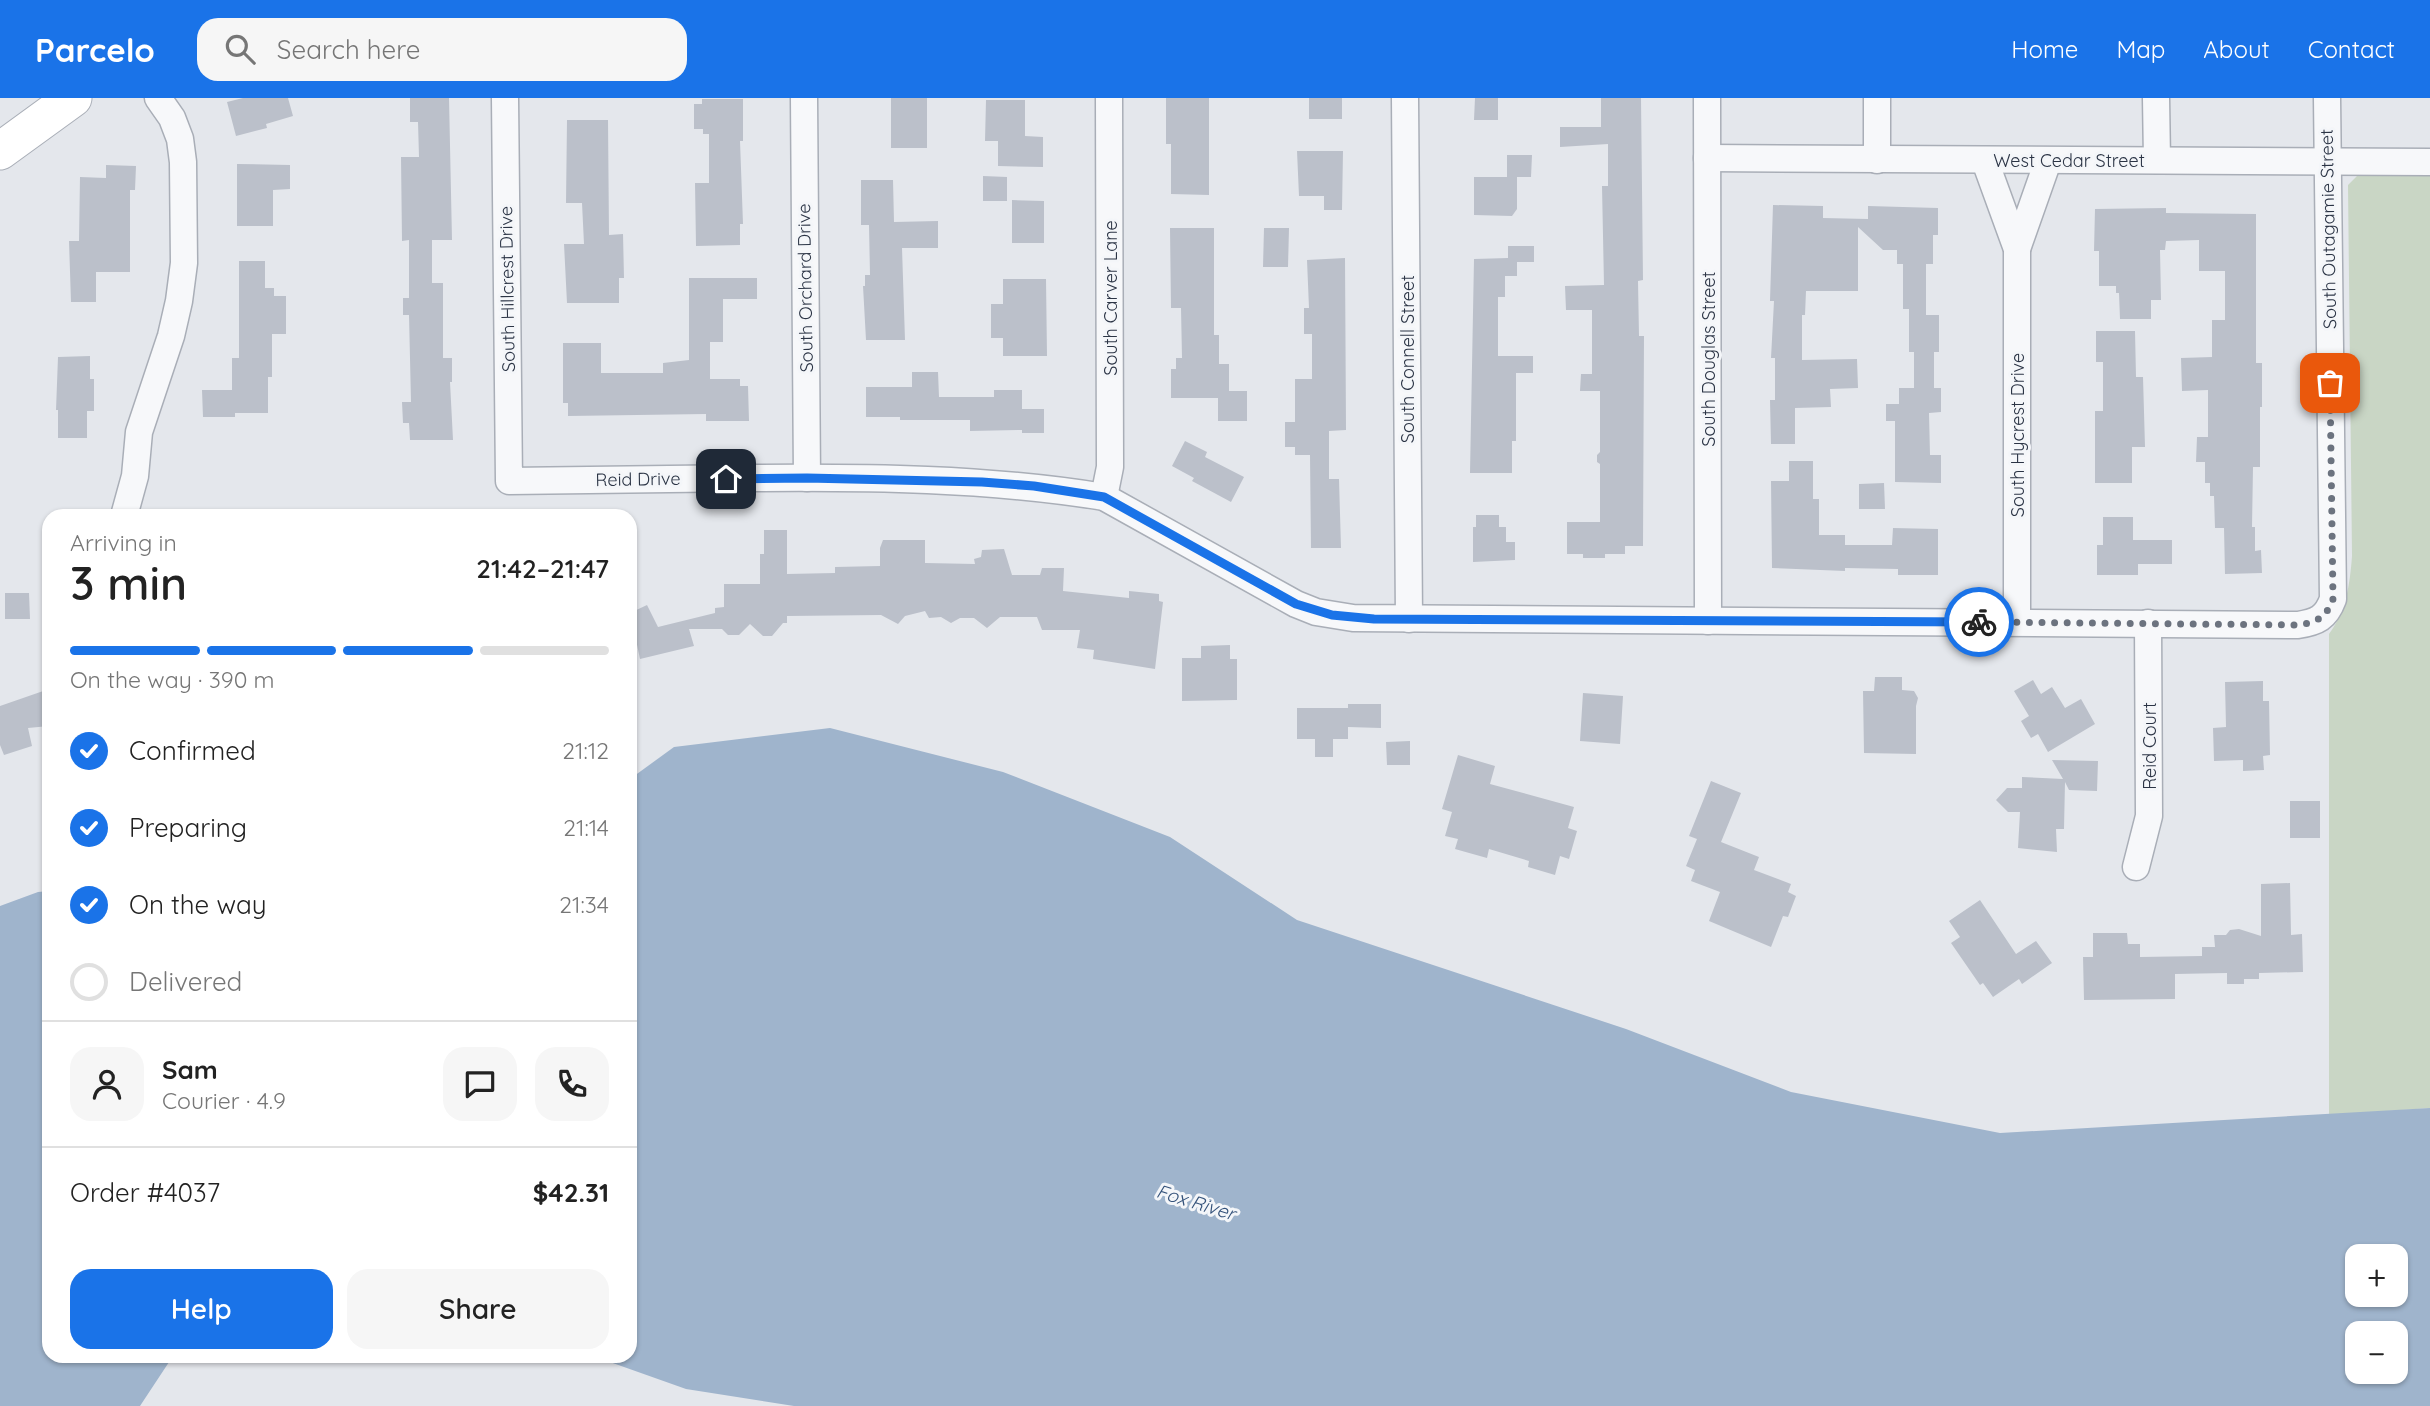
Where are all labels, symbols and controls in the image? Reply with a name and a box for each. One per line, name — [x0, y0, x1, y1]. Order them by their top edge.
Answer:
search box — [197, 18, 687, 81]
text: Parcelo — [35, 29, 155, 70]
icon: search — [221, 30, 259, 68]
text: Search here — [277, 33, 420, 66]
text: Home — [2011, 34, 2078, 64]
text: Map — [2116, 34, 2165, 64]
text: About — [2203, 34, 2270, 64]
text: Contact — [2308, 34, 2395, 64]
street label: South Outagamie Street — [2315, 129, 2341, 329]
street label: West Cedar Street — [1993, 149, 2145, 172]
street label: South Orchard Drive — [792, 203, 818, 373]
street label: South Hillcrest Drive — [494, 206, 520, 372]
street label: South Carver Lane — [1099, 220, 1122, 376]
street label: South Douglas Street — [1697, 271, 1720, 447]
street label: South Connell Street — [1396, 275, 1419, 443]
street label: South Hycrest Drive — [2006, 353, 2029, 517]
pin — [2300, 353, 2360, 413]
icon: bag — [2311, 364, 2349, 402]
pin — [696, 449, 756, 509]
icon: home — [707, 460, 745, 498]
street label: Reid Drive — [595, 467, 681, 491]
text: Arriving in — [70, 528, 177, 557]
text: 21:42–21:47 — [476, 552, 609, 585]
text: 3 min — [70, 554, 187, 612]
courier — [1944, 587, 2014, 657]
icon: bike — [1960, 603, 1998, 641]
text: On the way · 390 m — [70, 665, 275, 694]
street label: Reid Court — [2138, 702, 2161, 790]
icon: check — [70, 732, 108, 770]
text: Confirmed — [129, 734, 256, 767]
text: 21:12 — [562, 736, 609, 765]
icon: check — [70, 809, 108, 847]
text: Preparing — [129, 811, 247, 844]
text: 21:14 — [563, 813, 609, 842]
icon: check — [70, 886, 108, 924]
text: On the way — [129, 888, 267, 921]
text: 21:34 — [559, 890, 609, 919]
text: Delivered — [129, 965, 242, 998]
button: person — [70, 1047, 144, 1121]
button: chat — [443, 1047, 517, 1121]
button: phone — [535, 1047, 609, 1121]
text: Sam — [162, 1053, 218, 1086]
text: Courier · 4.9 — [162, 1086, 286, 1115]
text: Order #4037 — [70, 1176, 220, 1209]
text: $42.31 — [533, 1176, 609, 1209]
water label: Fox River — [1154, 1179, 1241, 1226]
map controls — [2345, 1244, 2408, 1384]
button: + — [2345, 1244, 2408, 1307]
button: Help — [70, 1269, 333, 1349]
button: Share — [347, 1269, 609, 1349]
button: − — [2345, 1321, 2408, 1384]

